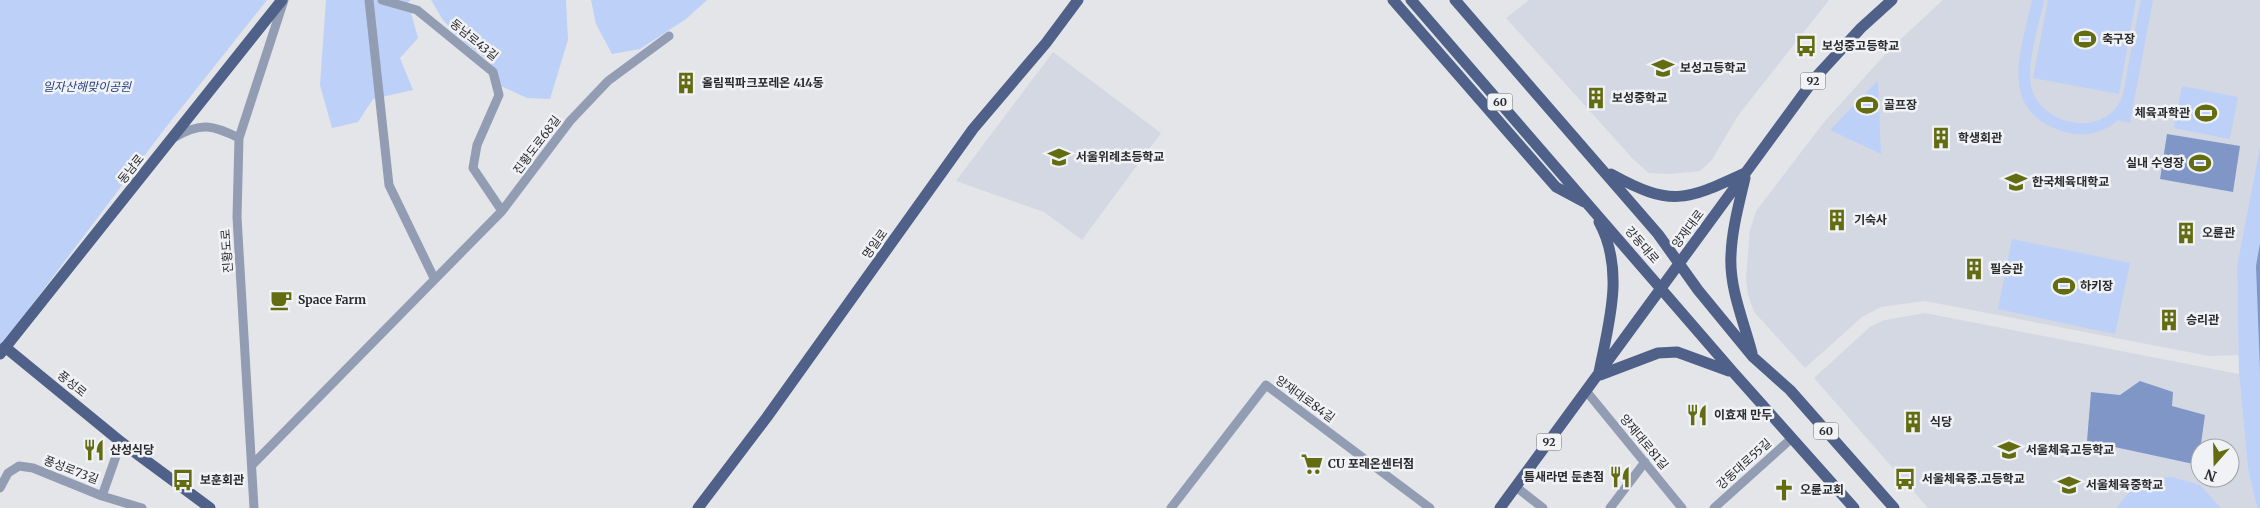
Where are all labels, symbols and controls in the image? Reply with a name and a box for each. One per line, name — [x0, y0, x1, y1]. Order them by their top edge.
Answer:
street label: 동남로43길 — [447, 16, 501, 63]
sports icon: 축구장 — [2072, 26, 2098, 52]
place label: 축구장 — [2102, 31, 2135, 46]
bus stop icon: 보성중고등학교 — [1793, 33, 1819, 59]
place label: 보성중고등학교 — [1822, 38, 1899, 53]
school or university icon: 보성고등학교 — [1650, 55, 1676, 81]
place label: 보성고등학교 — [1680, 60, 1746, 75]
building icon: 올림픽파크포레온 414동 — [673, 70, 699, 96]
road number: 92 — [1800, 72, 1826, 90]
place label: 올림픽파크포레온 414동 — [702, 75, 824, 90]
park label: 일자산해맞이공원 — [43, 79, 132, 94]
building icon: 보성중학교 — [1583, 85, 1609, 111]
place label: 보성중학교 — [1612, 90, 1667, 105]
sports icon: 골프장 — [1854, 92, 1880, 118]
road number: 60 — [1488, 94, 1512, 110]
place label: 골프장 — [1884, 97, 1917, 112]
sports icon: 체육과학관 — [2193, 100, 2219, 126]
place label: 체육과학관 — [2135, 105, 2190, 120]
street label: 진황도로68길 — [510, 112, 564, 177]
building icon: 학생회관 — [1928, 125, 1954, 151]
place label: 학생회관 — [1958, 130, 2002, 145]
school or university icon: 서울위례초등학교 — [1046, 144, 1072, 170]
place label: 서울위례초등학교 — [1076, 149, 1164, 164]
sports icon: 실내 수영장 — [2187, 150, 2213, 176]
street label: 동남로 — [114, 151, 147, 186]
place label: 실내 수영장 — [2126, 155, 2184, 170]
school or university icon: 한국체육대학교 — [2003, 169, 2029, 195]
place label: 한국체육대학교 — [2032, 174, 2109, 189]
street label: 양재대로 — [1668, 207, 1707, 251]
building icon: 기숙사 — [1824, 207, 1850, 233]
place label: 기숙사 — [1854, 212, 1887, 227]
building icon: 오륜관 — [2173, 220, 2199, 246]
street label: 강동대로 — [1622, 223, 1663, 266]
place label: 오륜관 — [2202, 225, 2235, 240]
street label: 명일로 — [859, 226, 890, 262]
street label: 진황도로 — [217, 228, 236, 274]
building icon: 필승관 — [1961, 256, 1987, 282]
place label: 필승관 — [1990, 261, 2023, 276]
sports icon: 하키장 — [2051, 273, 2077, 299]
place label: 하키장 — [2080, 278, 2113, 293]
cafe icon: Space Farm — [268, 287, 294, 313]
place label: Space Farm — [298, 292, 366, 307]
building icon: 승리관 — [2156, 307, 2182, 333]
place label: 승리관 — [2186, 312, 2219, 327]
street label: 풍성로 — [55, 367, 90, 400]
street label: 양재대로84길 — [1273, 372, 1338, 425]
restaurant icon: 이효재 만두 — [1684, 402, 1710, 428]
place label: 이효재 만두 — [1714, 407, 1772, 422]
building icon: 식당 — [1900, 409, 1926, 435]
street label: 양재대로81길 — [1617, 411, 1672, 472]
place label: 식당 — [1930, 414, 1952, 429]
road number: 60 — [1814, 422, 1838, 440]
road number: 92 — [1536, 434, 1562, 451]
street label: 강동대로55길 — [1713, 435, 1774, 492]
restaurant icon: 산성식당 — [81, 437, 107, 463]
school or university icon: 서울체육고등학교 — [1996, 437, 2022, 463]
north arrow — [2190, 438, 2240, 488]
place label: 산성식당 — [110, 442, 154, 457]
place label: 서울체육고등학교 — [2026, 442, 2114, 457]
supermarket icon: CU 포레온센터점 — [1299, 451, 1325, 477]
street label: 풍성로73길 — [42, 452, 101, 487]
place label: CU 포레온센터점 — [1328, 456, 1414, 471]
restaurant icon: 틈새라면 둔촌점 — [1607, 464, 1633, 490]
text: N — [2202, 465, 2219, 486]
bus stop icon: 서울체육중.고등학교 — [1892, 466, 1918, 492]
bus stop icon: 보훈회관 — [170, 467, 196, 493]
place label: 틈새라면 둔촌점 — [1524, 469, 1604, 484]
place label: 서울체육중.고등학교 — [1922, 471, 2025, 486]
place label: 보훈회관 — [200, 472, 244, 487]
school or university icon: 서울체육중학교 — [2056, 472, 2082, 498]
church icon: 오륜교회 — [1771, 477, 1797, 503]
place label: 서울체육중학교 — [2086, 477, 2163, 492]
place label: 오륜교회 — [1800, 482, 1844, 497]

